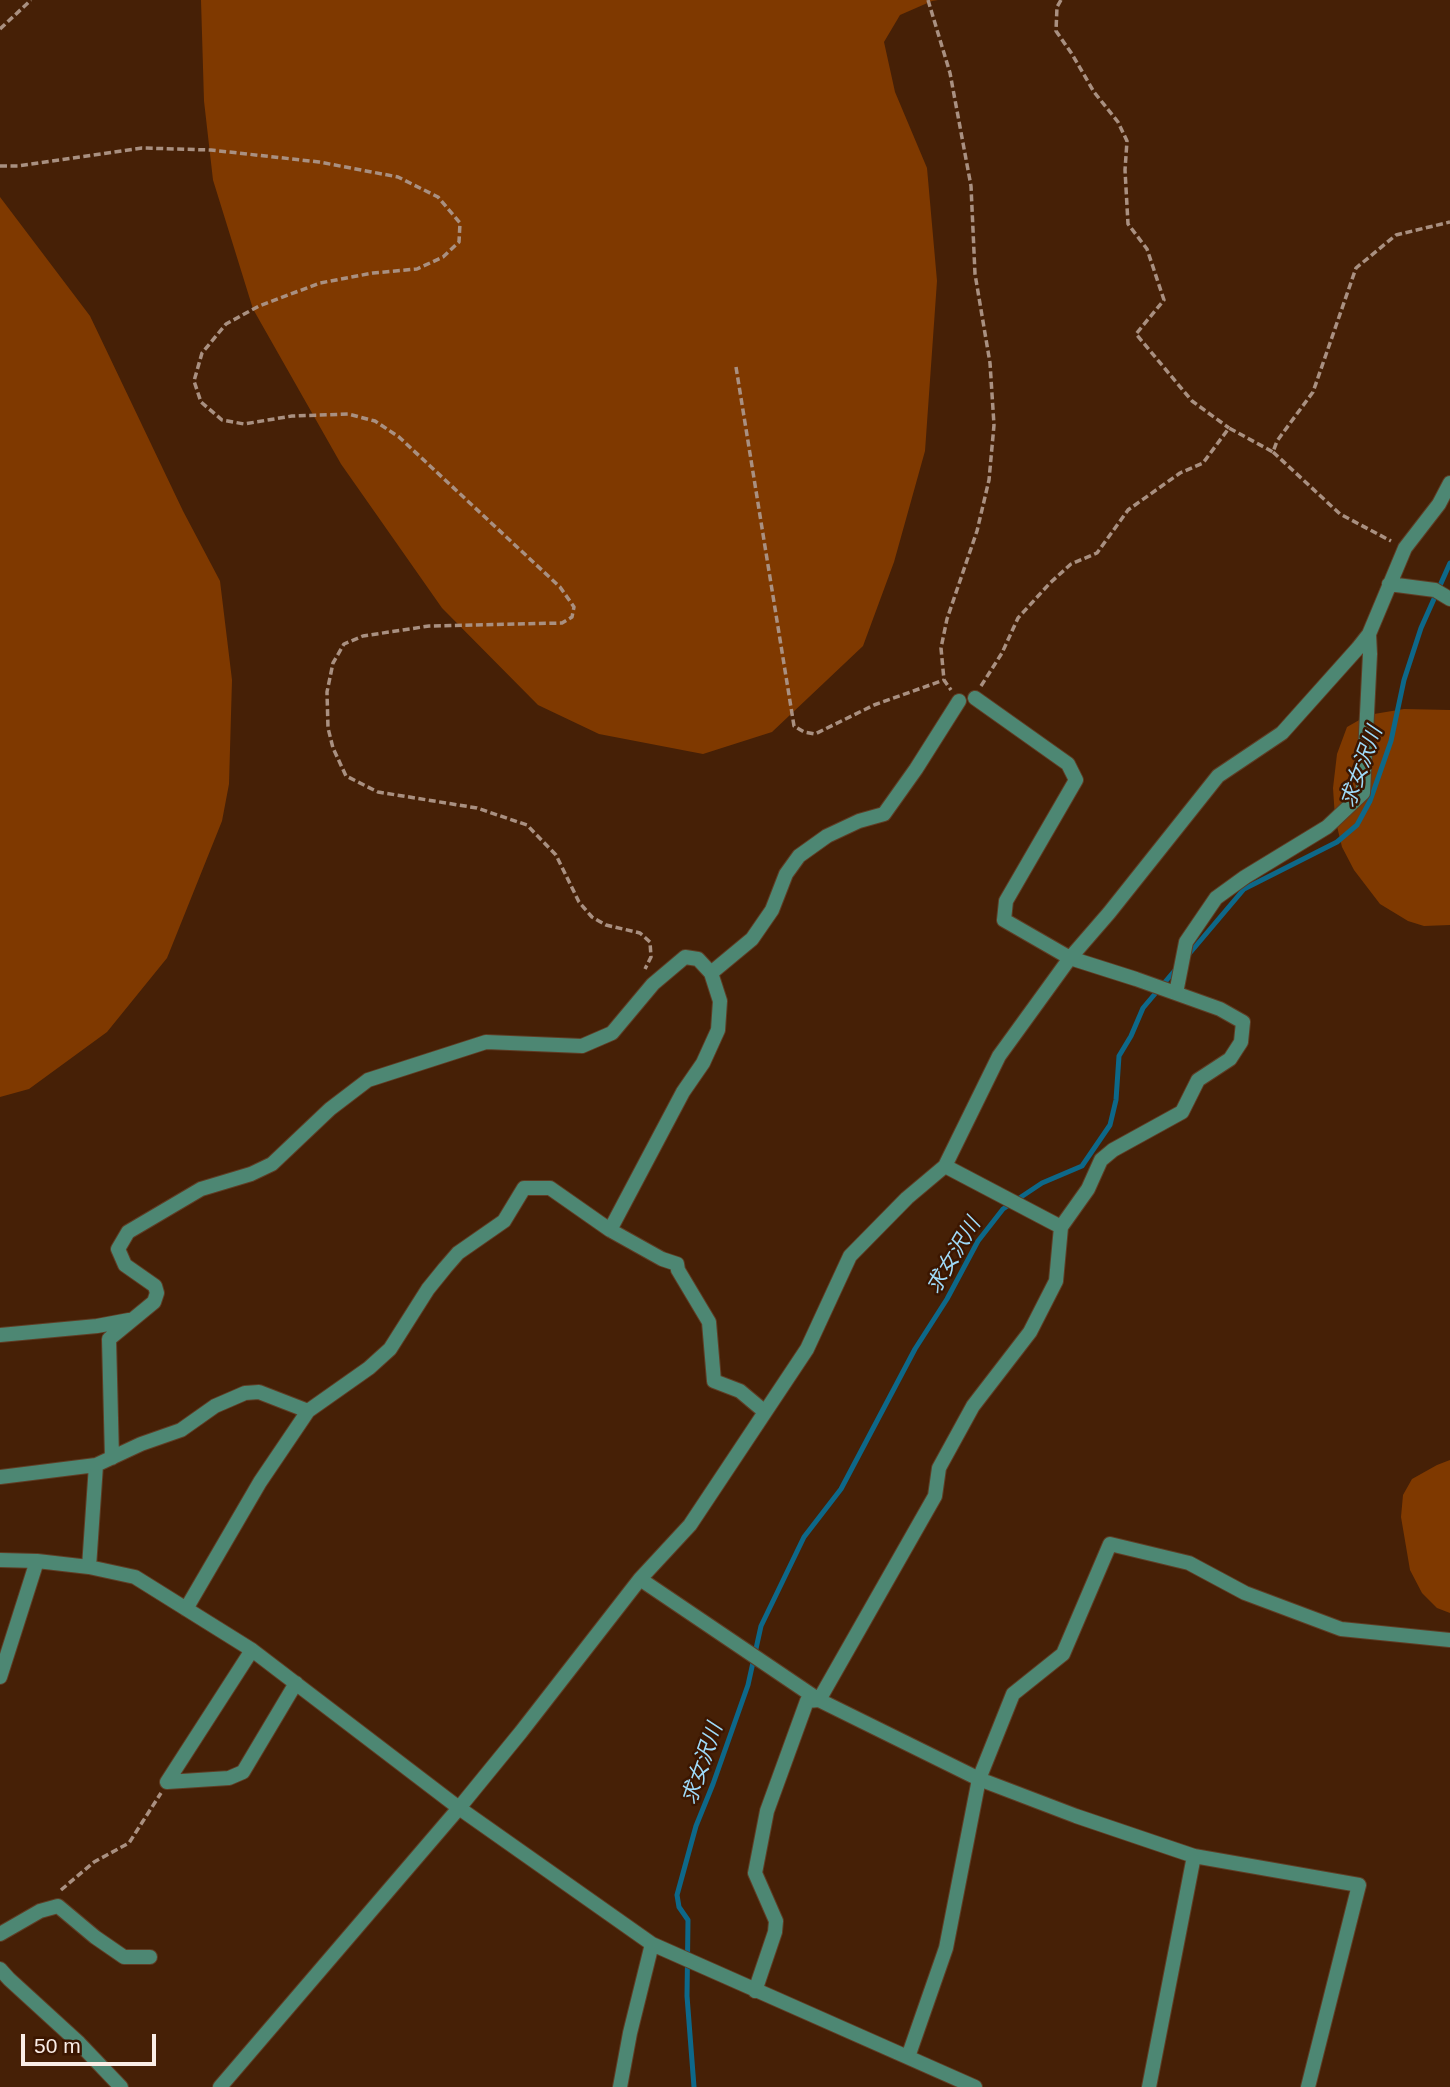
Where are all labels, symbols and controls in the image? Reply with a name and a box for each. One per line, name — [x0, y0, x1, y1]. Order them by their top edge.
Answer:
water label: 求女沢川 — [1336, 723, 1388, 811]
water label: 求女沢川 — [922, 1214, 986, 1298]
water label: 求女沢川 — [677, 1720, 729, 1808]
scale bar — [24, 2021, 159, 2064]
text: 50 m — [34, 2034, 81, 2057]

